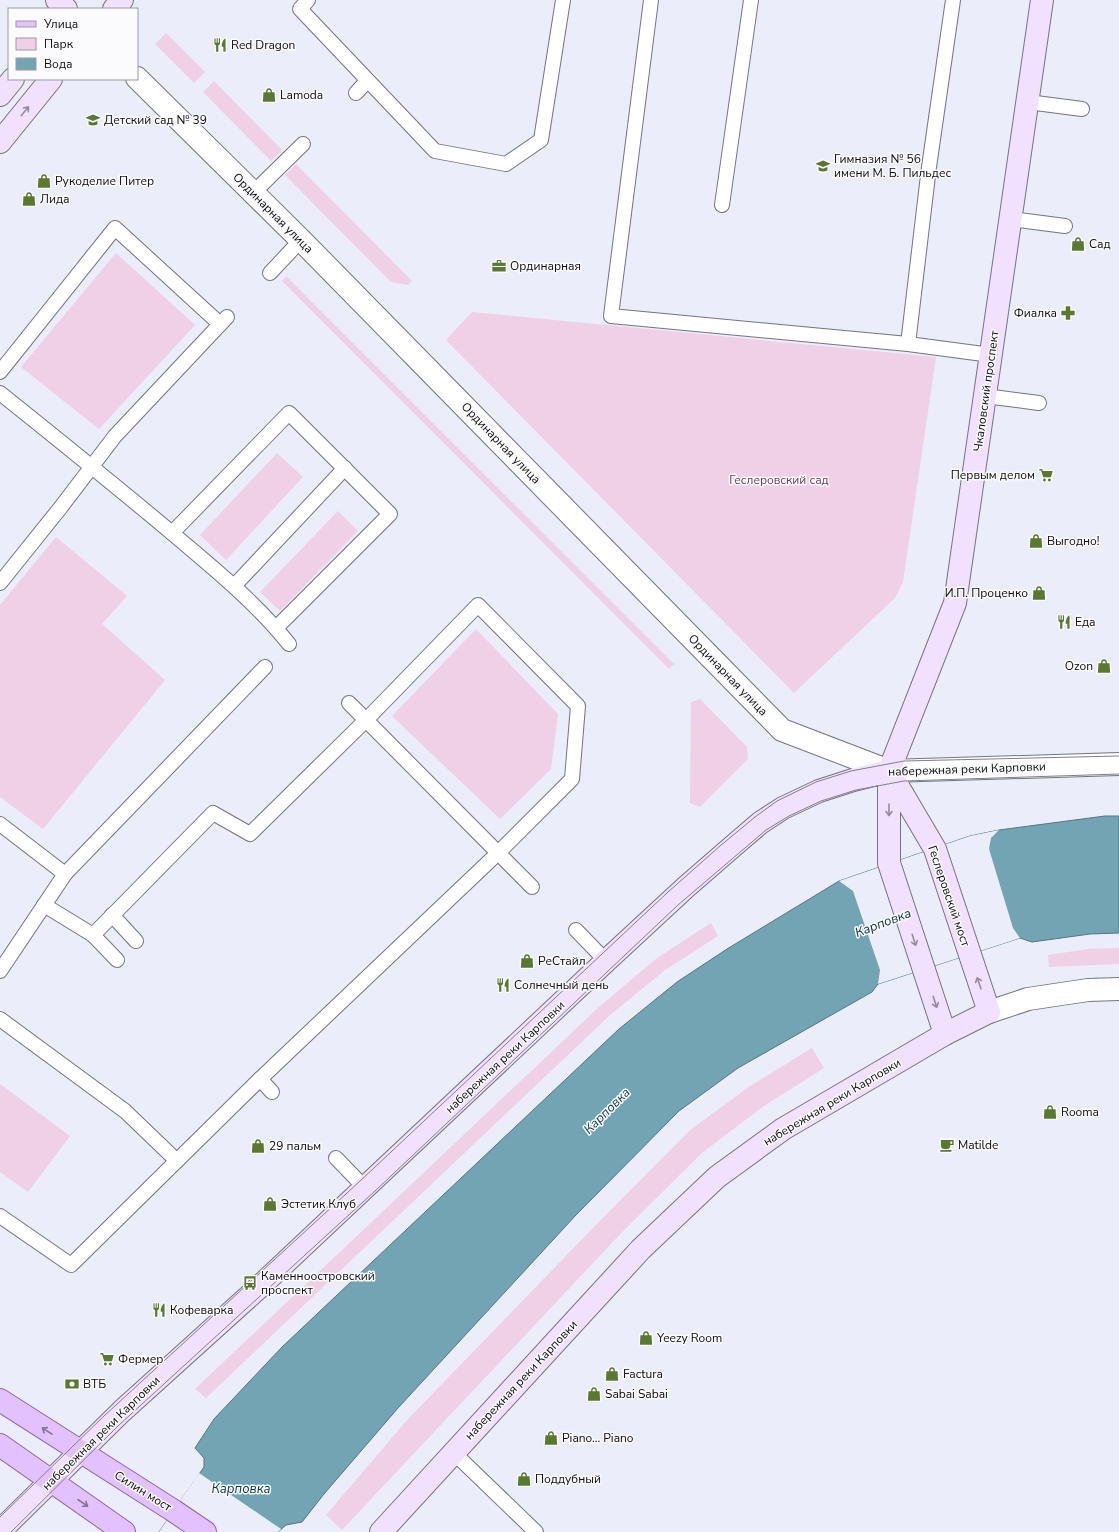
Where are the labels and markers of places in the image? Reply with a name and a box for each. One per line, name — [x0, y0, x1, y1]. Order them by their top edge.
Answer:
restaurant icon: Red Dragon — [212, 37, 228, 53]
place label: Red Dragon — [231, 37, 295, 53]
shop icon: Lamoda — [261, 87, 277, 103]
place label: Lamoda — [280, 87, 323, 103]
school or university icon: Детский сад № 39 — [85, 112, 101, 128]
place label: Детский сад № 39 — [104, 112, 207, 128]
place label: Гимназия № 56 имени М. Б. Пильдес — [834, 151, 951, 181]
school or university icon: Гимназия № 56 имени М. Б. Пильдес — [815, 158, 831, 174]
shop icon: Рукоделие Питер — [36, 173, 52, 189]
place label: Рукоделие Питер — [55, 173, 154, 189]
shop icon: Лида — [21, 191, 37, 207]
place label: Лида — [40, 191, 69, 207]
shop icon: Сад — [1070, 236, 1086, 252]
place label: Сад — [1089, 236, 1111, 252]
office icon: Ординарная — [491, 258, 507, 274]
place label: Ординарная — [510, 258, 581, 274]
place label: Фиалка — [1014, 305, 1057, 321]
pharmacy icon: Фиалка — [1060, 305, 1076, 321]
place label: Первым делом — [951, 467, 1035, 483]
supermarket icon: Первым делом — [1038, 467, 1054, 483]
shop icon: Выгодно! — [1028, 533, 1044, 549]
place label: Выгодно! — [1047, 533, 1100, 549]
place label: И.П. Проценко — [945, 585, 1028, 601]
shop icon: И.П. Проценко — [1031, 585, 1047, 601]
restaurant icon: Еда — [1056, 614, 1072, 630]
place label: Еда — [1075, 614, 1096, 630]
place label: Ozon — [1065, 658, 1093, 674]
shop icon: Ozon — [1096, 658, 1112, 674]
shop icon: РеСтайл — [519, 953, 535, 969]
place label: РеСтайл — [538, 953, 586, 969]
restaurant icon: Солнечный день — [495, 977, 511, 993]
place label: Солнечный день — [514, 977, 609, 993]
shop icon: Rooma — [1042, 1104, 1058, 1120]
place label: Rooma — [1061, 1104, 1099, 1120]
cafe icon: Matilde — [939, 1137, 955, 1153]
place label: Matilde — [958, 1137, 998, 1153]
shop icon: 29 пальм — [250, 1138, 266, 1154]
place label: 29 пальм — [269, 1138, 321, 1154]
shop icon: Эстетик Клуб — [262, 1196, 278, 1212]
place label: Эстетик Клуб — [281, 1196, 356, 1212]
place label: Каменноостровский проспект — [261, 1268, 375, 1298]
bus stop icon: Каменноостровский проспект — [242, 1275, 258, 1291]
restaurant icon: Кофеварка — [151, 1302, 167, 1318]
place label: Кофеварка — [170, 1302, 233, 1318]
shop icon: Yeezy Room — [638, 1330, 654, 1346]
place label: Yeezy Room — [656, 1330, 722, 1346]
supermarket icon: Фермер — [99, 1351, 115, 1367]
place label: Фермер — [118, 1351, 163, 1367]
shop icon: Factura — [604, 1366, 620, 1382]
place label: Factura — [623, 1366, 663, 1382]
bank icon: ВТБ — [64, 1376, 80, 1392]
place label: ВТБ — [83, 1376, 106, 1392]
shop icon: Sabai Sabai — [586, 1386, 602, 1402]
place label: Sabai Sabai — [605, 1386, 668, 1402]
shop icon: Piano... Piano — [543, 1430, 559, 1446]
place label: Piano... Piano — [562, 1430, 634, 1446]
shop icon: Поддубный — [516, 1471, 532, 1487]
place label: Поддубный — [535, 1471, 601, 1487]

